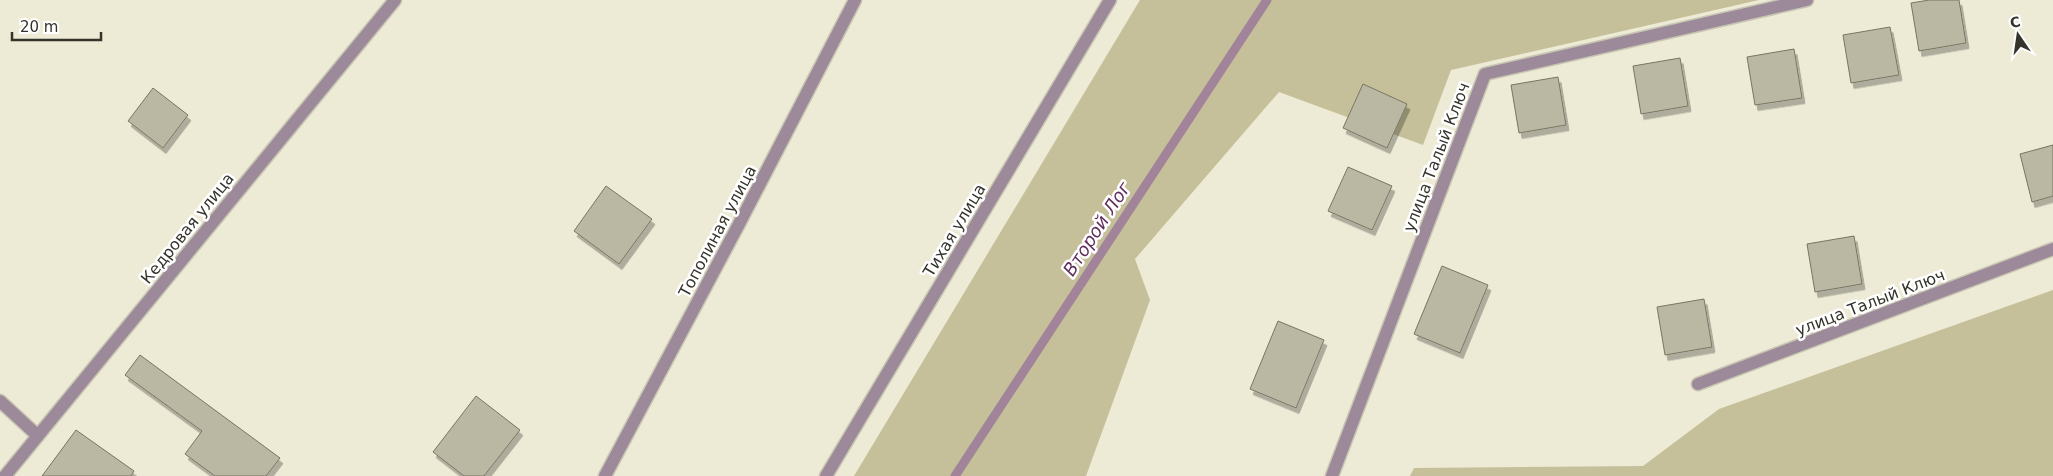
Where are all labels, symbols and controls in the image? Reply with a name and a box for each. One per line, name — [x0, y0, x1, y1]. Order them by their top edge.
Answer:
scale bar — [12, 10, 101, 42]
north arrow — [1993, 10, 2043, 60]
text: С — [2008, 13, 2022, 31]
text: 20 m — [20, 18, 58, 36]
street label: улица Талый Ключ — [1399, 80, 1474, 234]
street label: Тополиная улица — [674, 162, 760, 301]
street label: Кедровая улица — [137, 169, 238, 288]
water label: Второй Лог — [1058, 177, 1135, 280]
street label: Тихая улица — [919, 180, 990, 281]
street label: улица Талый Ключ — [1793, 265, 1947, 340]

